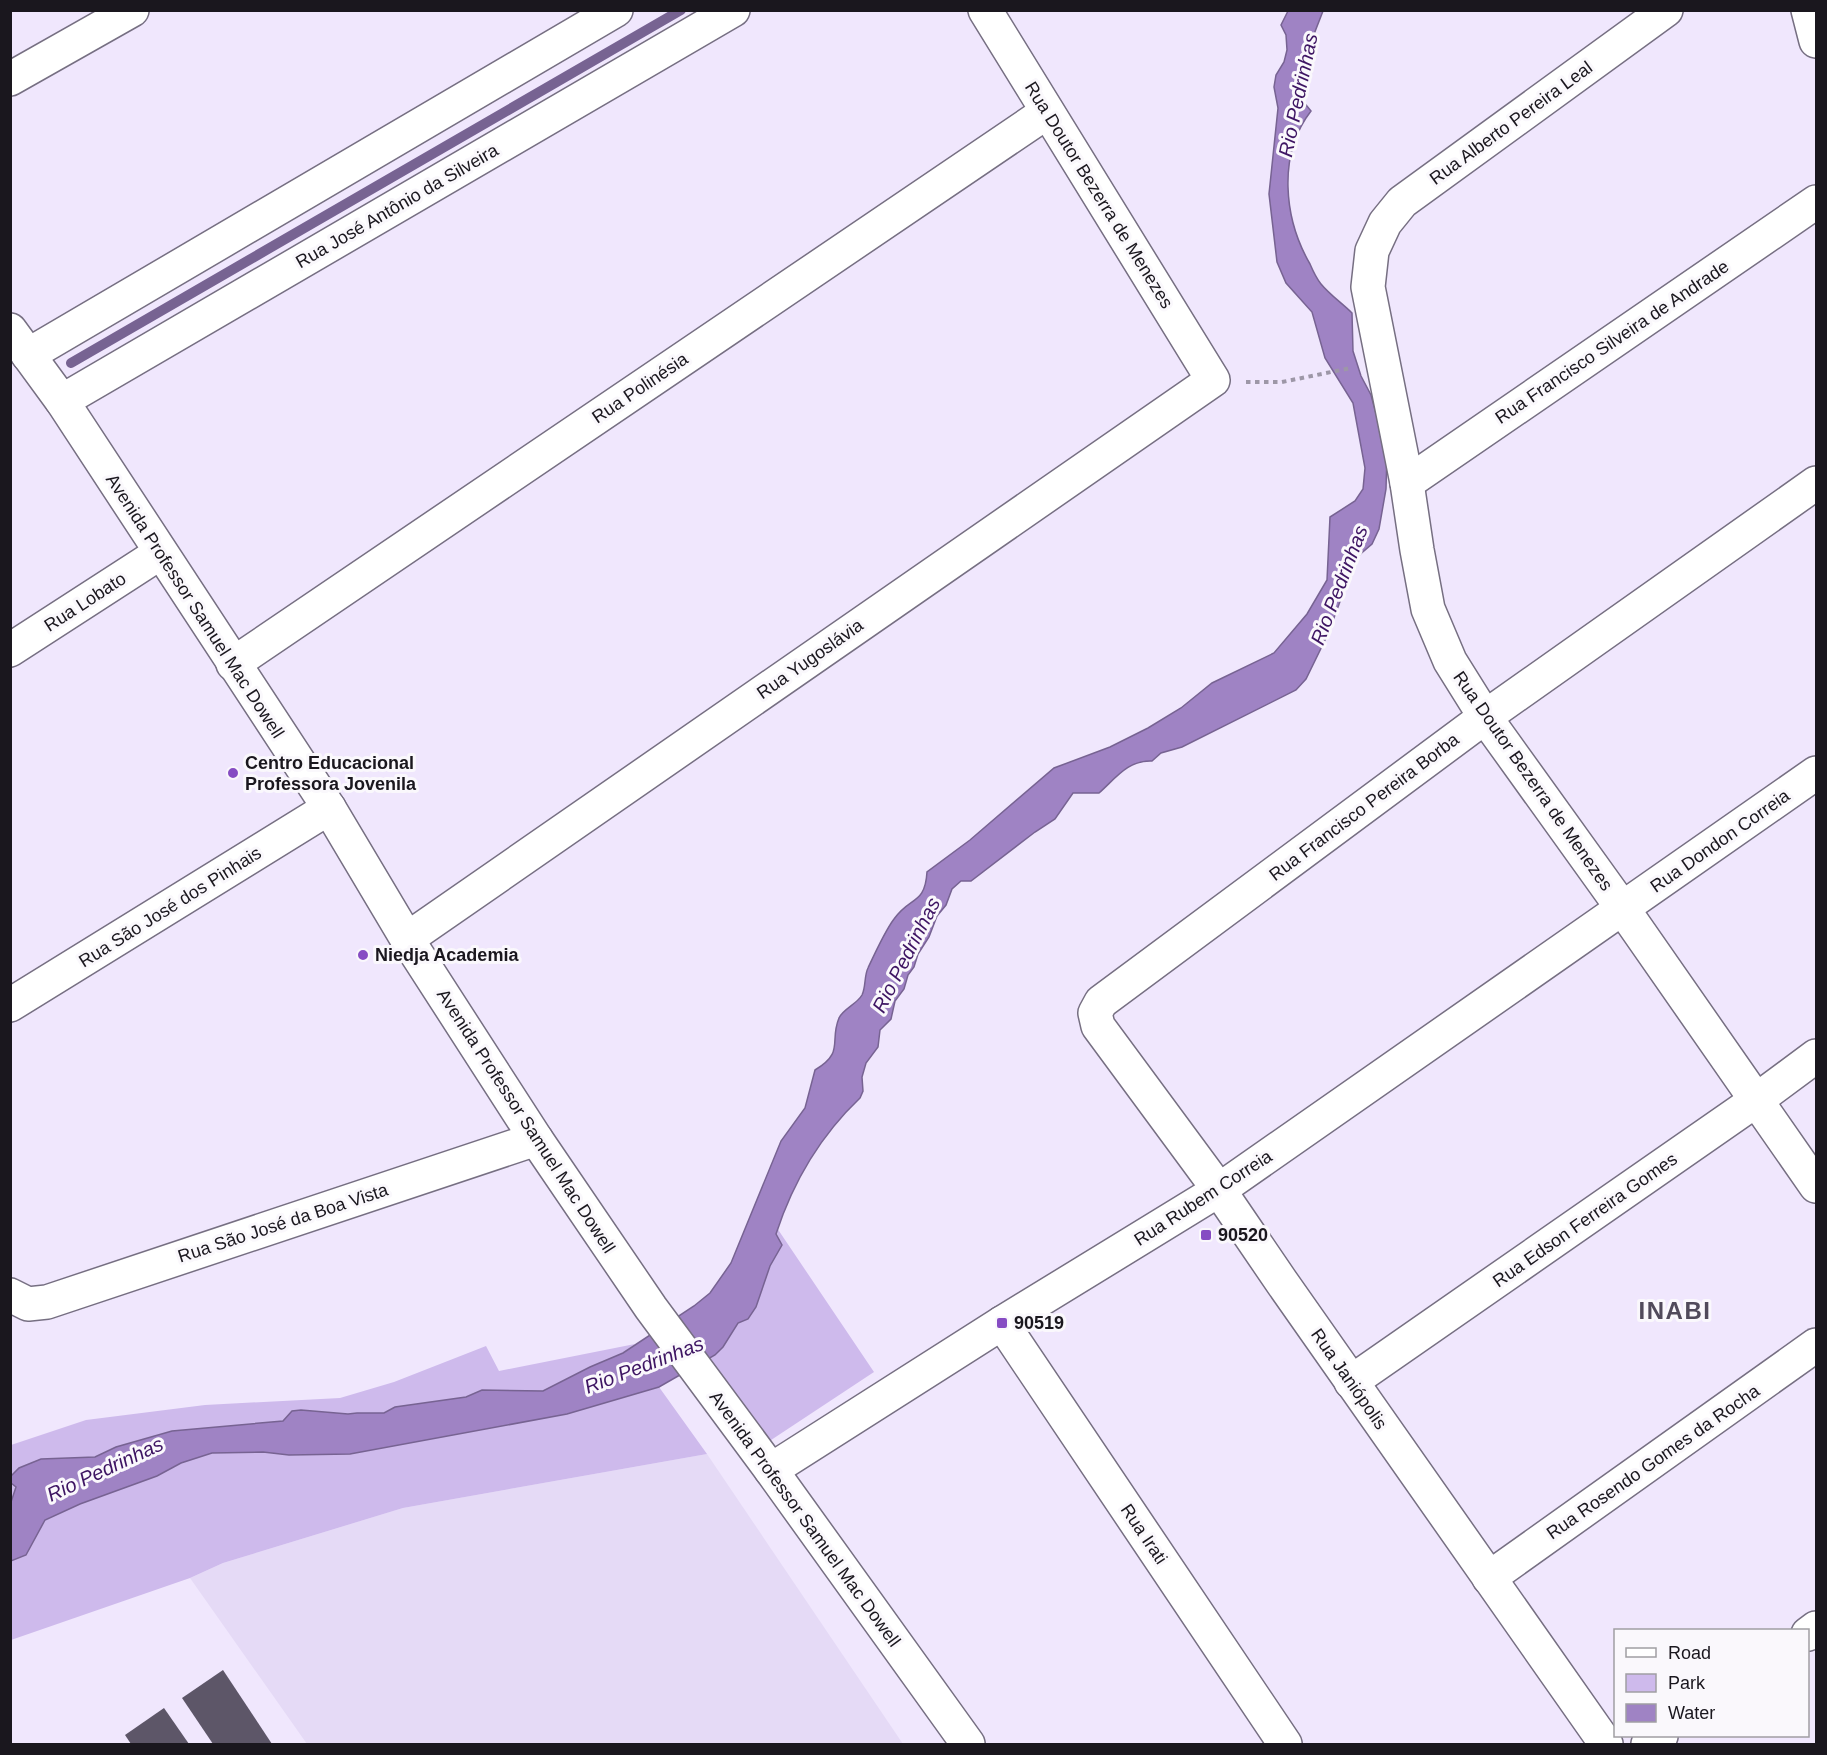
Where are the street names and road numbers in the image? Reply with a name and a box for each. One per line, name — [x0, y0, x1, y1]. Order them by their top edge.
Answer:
street label: Rua Alberto Pereira Leal — [1426, 57, 1596, 189]
street label: Rua Doutor Bezerra de Menezes — [1021, 78, 1177, 312]
street label: Rua José Antônio da Silveira — [292, 139, 503, 272]
street label: Rua Francisco Silveira de Andrade — [1492, 256, 1732, 428]
street label: Rua Polinésia — [588, 348, 692, 427]
street label: Avenida Professor Samuel Mac Dowell — [102, 470, 288, 742]
street label: Rua Lobato — [41, 568, 129, 636]
street label: Rua Yugoslávia — [753, 614, 868, 703]
street label: Rua Doutor Bezerra de Menezes — [1449, 667, 1617, 895]
street label: Rua Francisco Pereira Borba — [1265, 729, 1463, 885]
street label: Rua Dondon Correia — [1647, 785, 1794, 897]
street label: Rua São José dos Pinhais — [75, 843, 265, 971]
street label: Avenida Professor Samuel Mac Dowell — [433, 985, 619, 1257]
street label: Rua Rubem Correia — [1130, 1145, 1276, 1250]
street label: Rua Edson Ferreira Gomes — [1489, 1149, 1681, 1291]
street label: Rua São José da Boa Vista — [175, 1179, 392, 1266]
street label: Rua Janiópolis — [1307, 1325, 1391, 1433]
street label: Rua Rosendo Gomes da Rocha — [1543, 1380, 1764, 1543]
street label: Avenida Professor Samuel Mac Dowell — [706, 1387, 904, 1651]
street label: Rua Irati — [1117, 1500, 1171, 1568]

